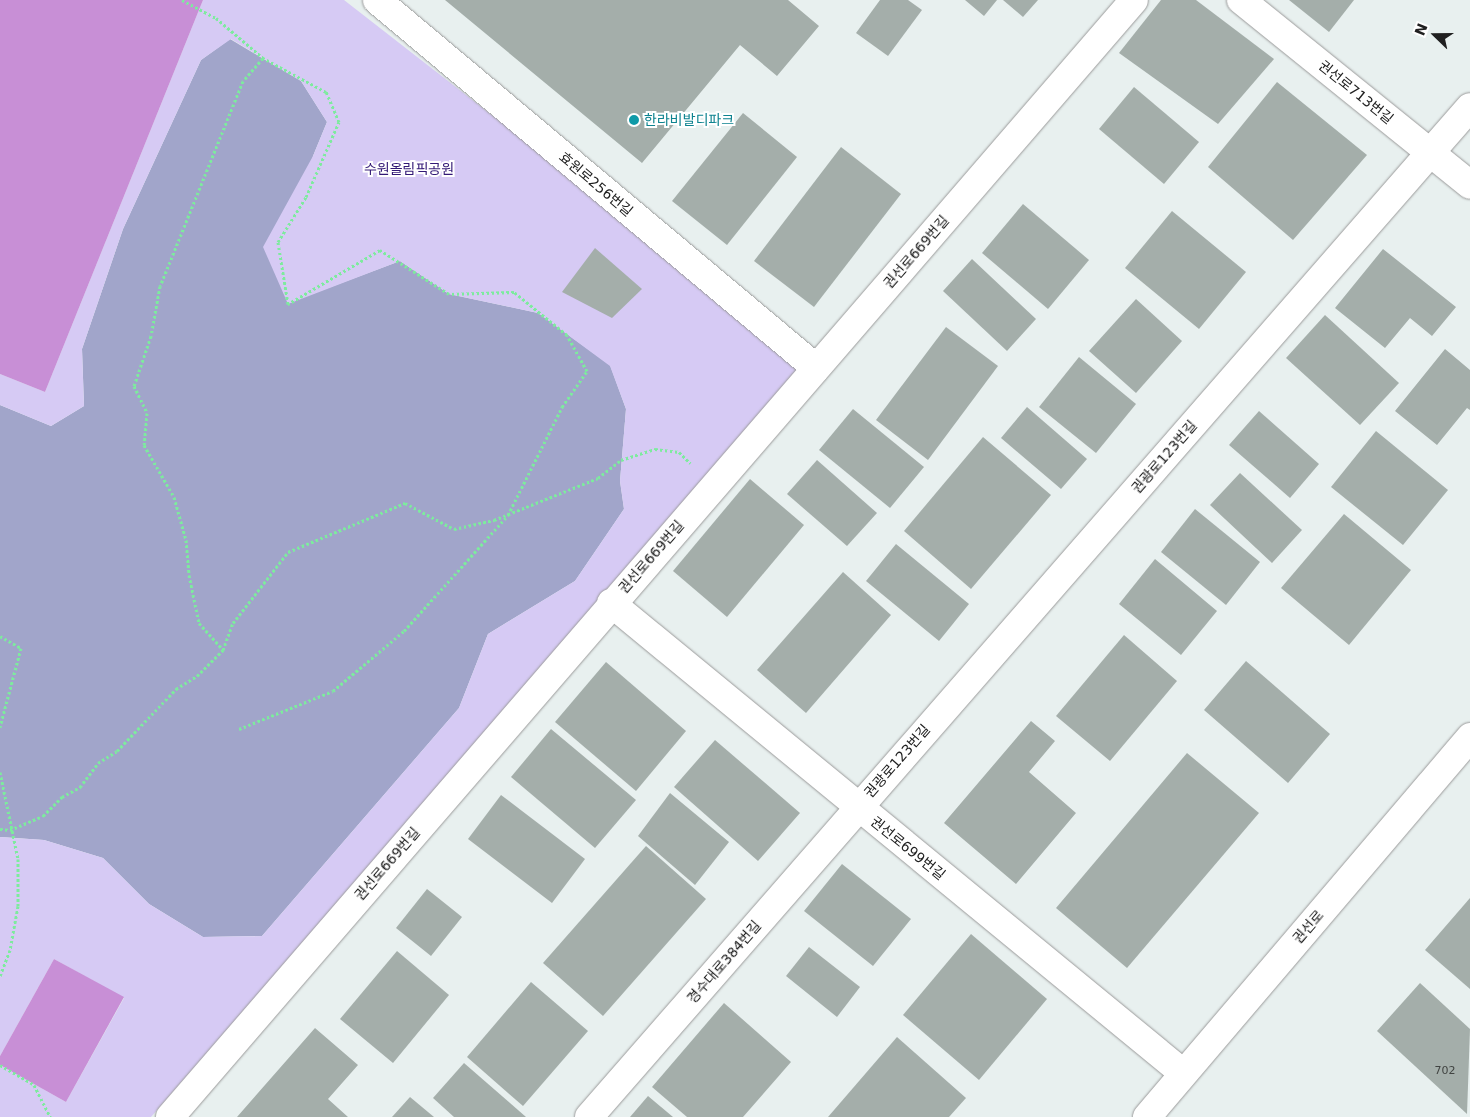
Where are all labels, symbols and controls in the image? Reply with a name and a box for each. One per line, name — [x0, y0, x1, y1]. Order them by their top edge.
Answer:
north arrow — [1410, 10, 1460, 60]
text: N — [1411, 21, 1431, 38]
street label: 권선로713번길 — [1315, 57, 1397, 127]
place label: 한라비발디파크 — [644, 112, 734, 128]
marker: 한라비발디파크 — [628, 114, 640, 126]
street label: 효원로256번길 — [556, 148, 636, 220]
park label: 수원올림픽공원 — [364, 161, 454, 177]
street label: 권선로669번길 — [880, 212, 952, 292]
street label: 권광로123번길 — [1128, 417, 1200, 497]
street label: 권선로669번길 — [615, 517, 687, 597]
street label: 권광로123번길 — [861, 721, 933, 801]
street label: 권선로699번길 — [867, 813, 949, 883]
street label: 권선로669번길 — [351, 824, 423, 904]
street label: 권선로 — [1289, 907, 1327, 947]
street label: 경수대로384번길 — [684, 917, 764, 1007]
house number: 702 — [1435, 1064, 1455, 1078]

